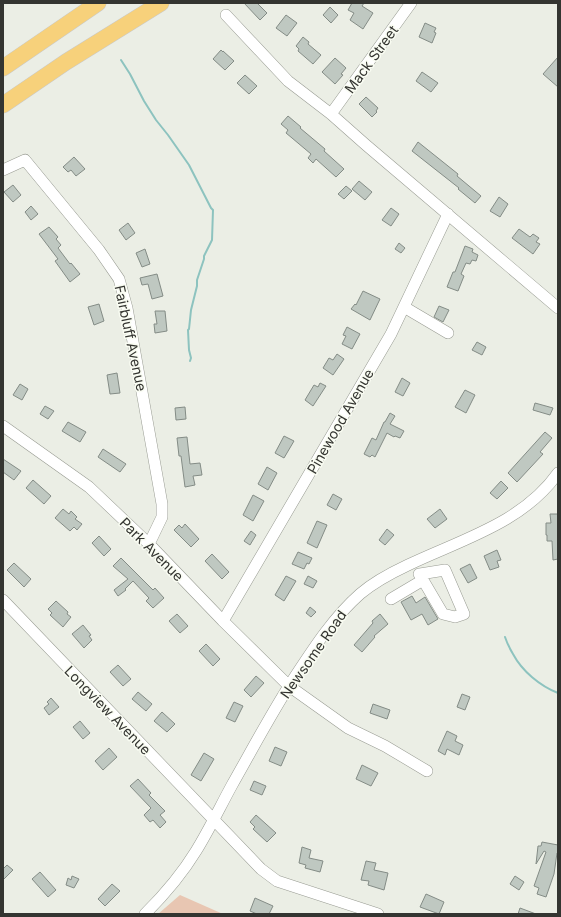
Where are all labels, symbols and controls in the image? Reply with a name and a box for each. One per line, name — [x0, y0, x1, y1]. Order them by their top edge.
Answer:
street label: Mack Street — [341, 21, 402, 96]
street label: Fairbluff Avenue — [111, 283, 151, 393]
street label: Pinewood Avenue — [303, 366, 377, 476]
street label: Park Avenue — [117, 514, 187, 584]
street label: Newsome Road — [276, 607, 350, 701]
street label: Longview Avenue — [61, 662, 155, 758]

